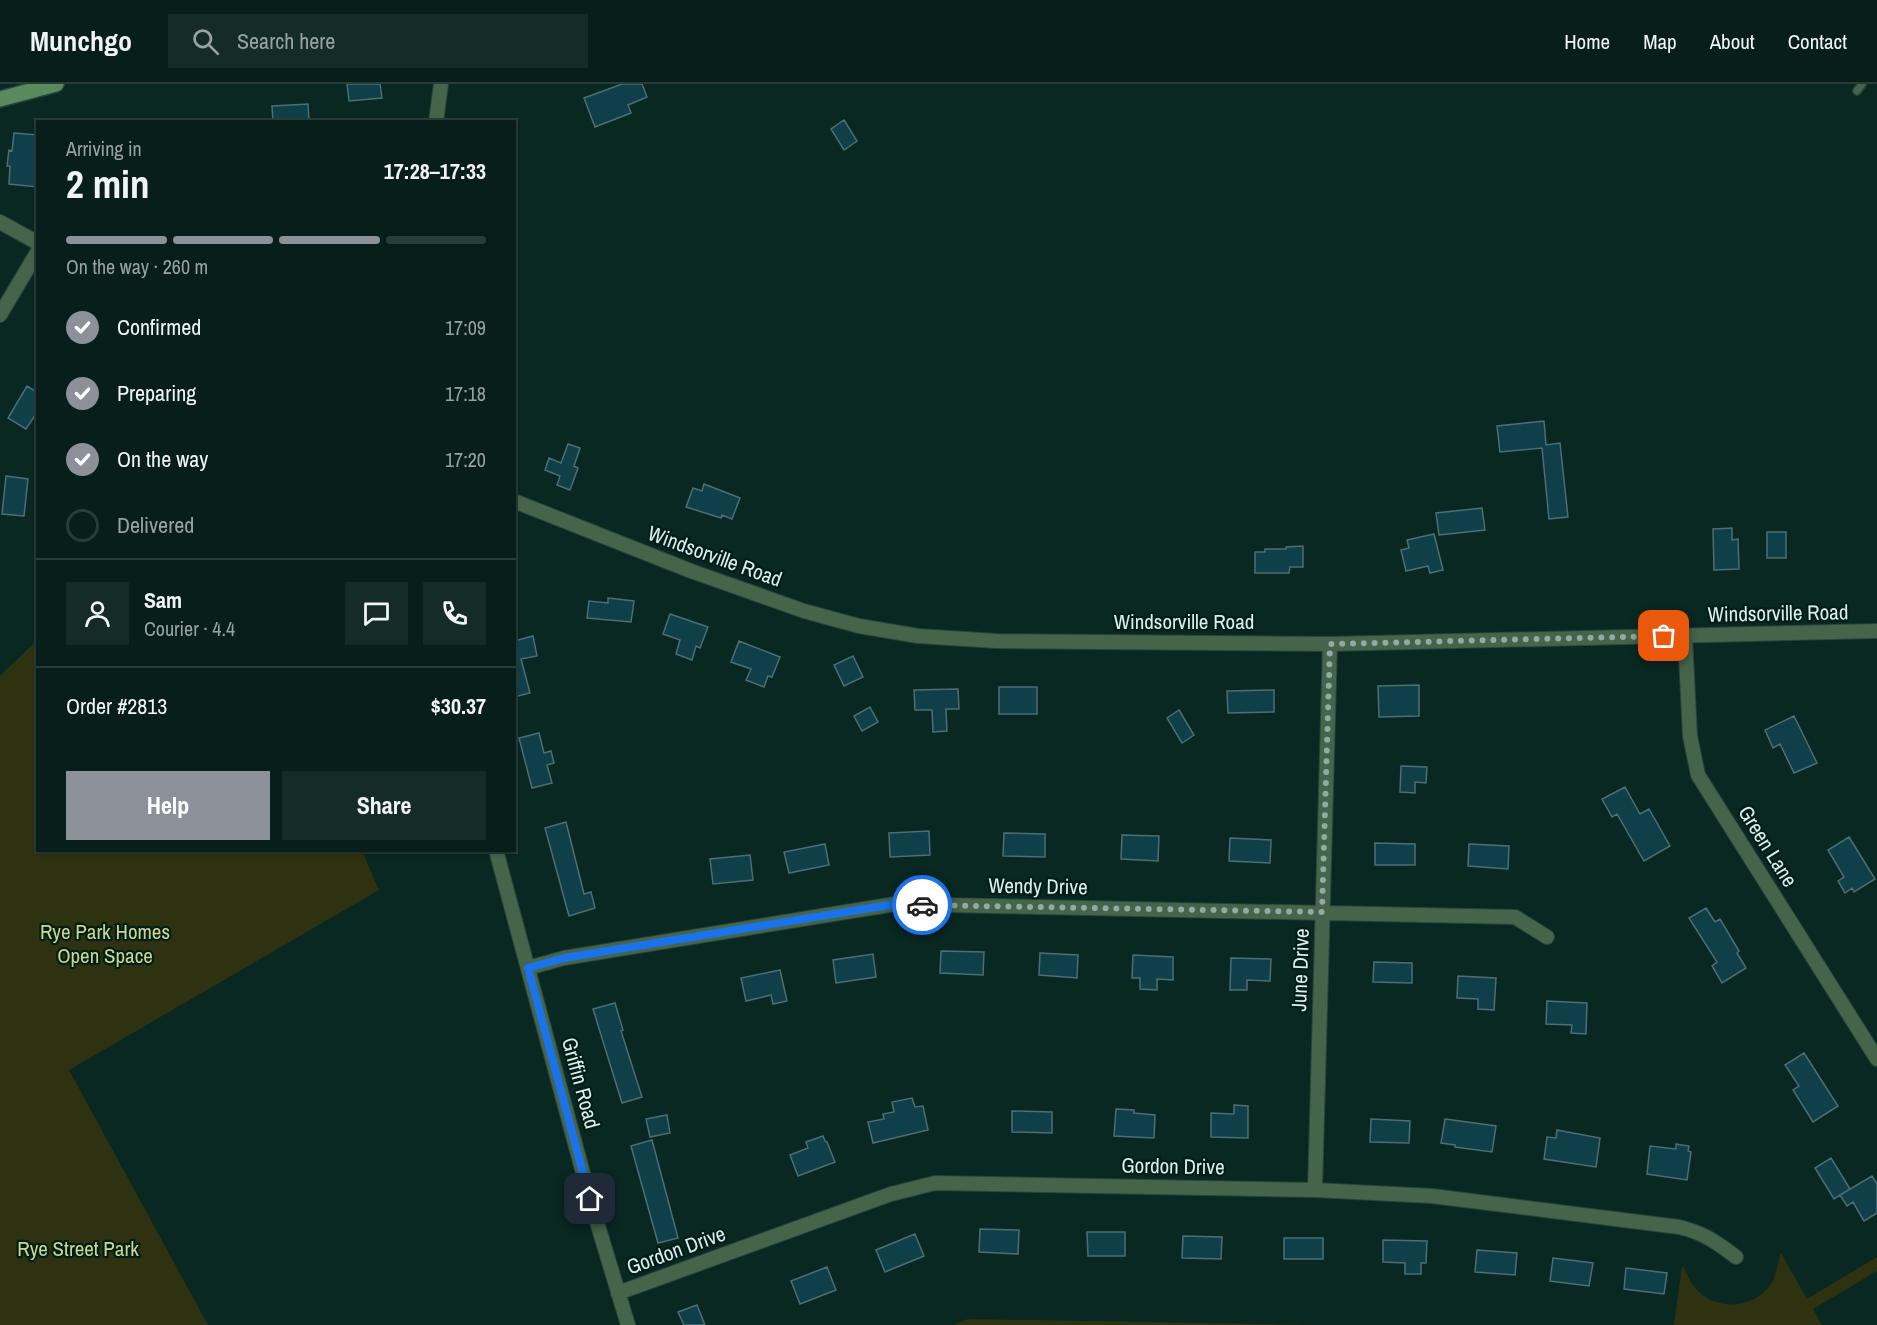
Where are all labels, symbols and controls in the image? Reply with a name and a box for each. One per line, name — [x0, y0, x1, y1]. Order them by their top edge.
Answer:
search box — [168, 14, 588, 68]
text: Munchgo — [30, 22, 132, 60]
icon: search — [189, 25, 222, 58]
text: Search here — [237, 26, 335, 56]
text: Home — [1564, 27, 1610, 56]
text: Map — [1643, 27, 1677, 56]
text: About — [1710, 27, 1755, 56]
text: Contact — [1788, 27, 1847, 56]
text: Arriving in — [66, 135, 142, 162]
text: 17:28–17:33 — [384, 156, 486, 186]
text: 2 min — [66, 158, 150, 210]
text: On the way · 260 m — [66, 253, 208, 280]
icon: check — [66, 311, 99, 344]
text: Confirmed — [117, 312, 201, 342]
text: 17:09 — [445, 314, 486, 341]
icon: check — [66, 377, 99, 410]
text: Preparing — [117, 378, 196, 408]
text: 17:18 — [445, 380, 486, 407]
icon: check — [66, 443, 99, 476]
text: On the way — [117, 444, 208, 474]
text: 17:20 — [445, 446, 486, 473]
text: Delivered — [117, 510, 194, 540]
street label: Windsorville Road — [644, 518, 786, 594]
button: person — [66, 582, 129, 645]
button: chat — [345, 582, 408, 645]
button: phone — [423, 582, 486, 645]
text: Sam — [144, 585, 182, 615]
street label: Windsorville Road — [1707, 597, 1849, 629]
street label: Windsorville Road — [1114, 607, 1254, 636]
pin — [1638, 610, 1689, 661]
text: Courier · 4.4 — [144, 615, 235, 642]
icon: bag — [1647, 619, 1680, 652]
text: Order #2813 — [66, 691, 167, 721]
text: $30.37 — [431, 691, 486, 721]
button: Help — [66, 771, 270, 840]
button: Share — [282, 771, 486, 840]
street label: Green Lane — [1732, 800, 1804, 892]
street label: Wendy Drive — [988, 871, 1088, 901]
courier — [892, 875, 952, 935]
icon: car — [906, 889, 939, 922]
park label: Rye Park Homes Open Space — [40, 917, 170, 970]
street label: June Drive — [1284, 928, 1316, 1012]
street label: Griffin Road — [555, 1034, 607, 1132]
street label: Gordon Drive — [1121, 1151, 1225, 1181]
pin — [564, 1173, 615, 1224]
icon: home — [573, 1182, 606, 1215]
street label: Gordon Drive — [622, 1219, 730, 1281]
park label: Rye Street Park — [17, 1234, 139, 1263]

